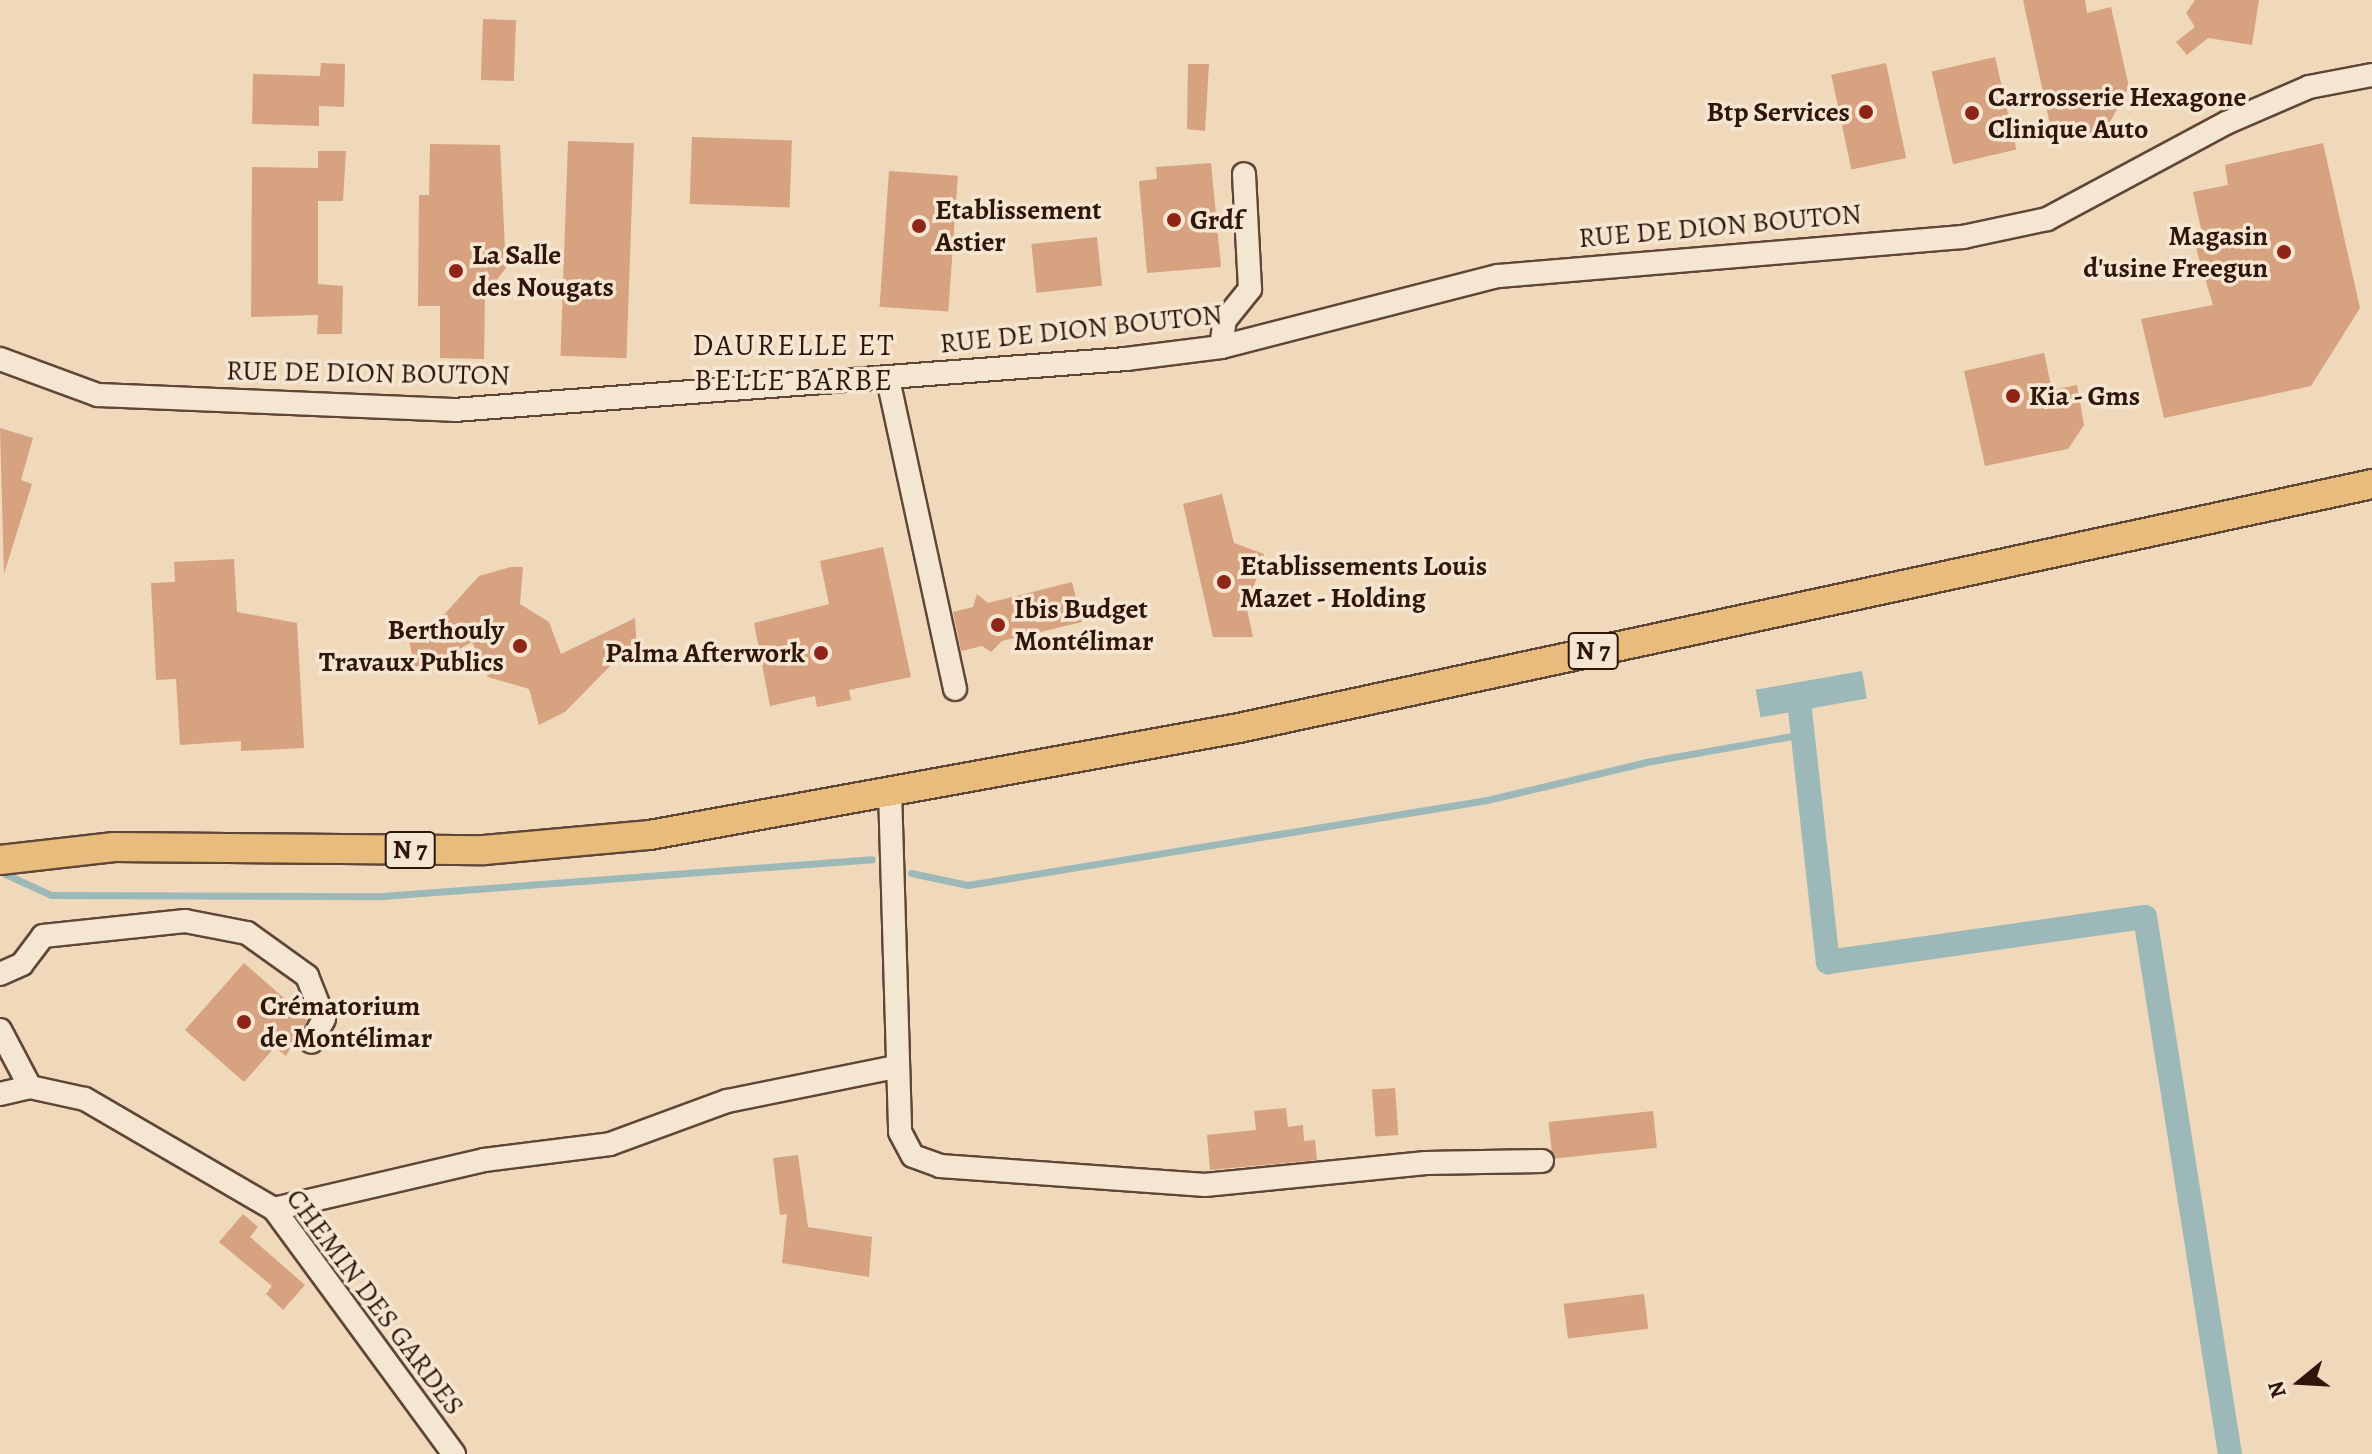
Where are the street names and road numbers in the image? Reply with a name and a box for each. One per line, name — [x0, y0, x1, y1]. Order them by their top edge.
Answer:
street label: RUE DE DION BOUTON — [1577, 197, 1863, 255]
street label: RUE DE DION BOUTON — [938, 297, 1224, 361]
street label: RUE DE DION BOUTON — [226, 354, 510, 392]
road number: N 7 — [1567, 629, 1619, 673]
road number: N 7 — [384, 828, 436, 872]
street label: CHEMIN DES GARDES — [279, 1182, 471, 1422]

